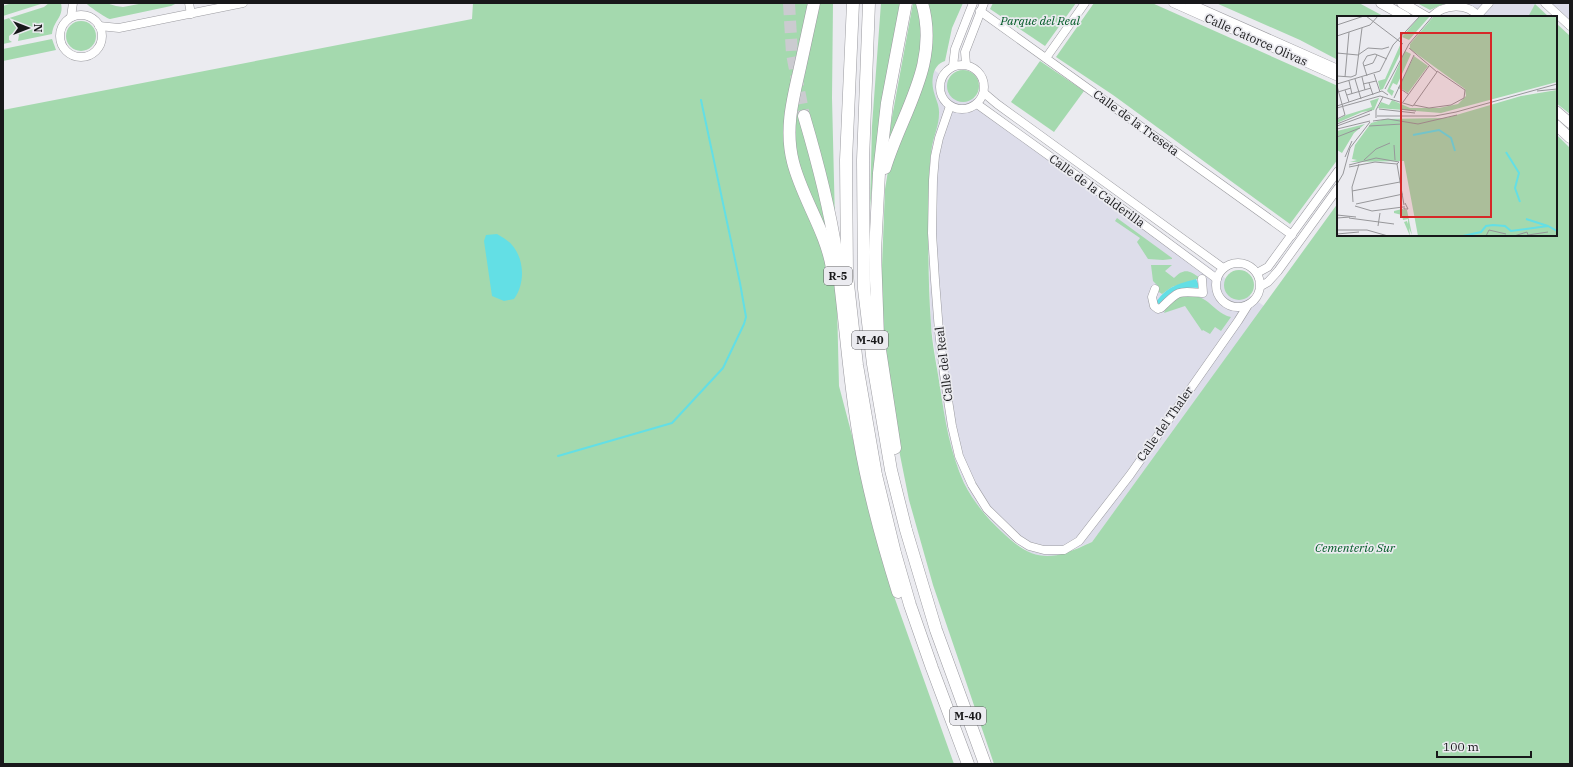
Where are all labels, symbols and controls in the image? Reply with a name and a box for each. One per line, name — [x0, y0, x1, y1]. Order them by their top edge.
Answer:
north arrow — [8, 8, 48, 48]
street label: Calle Catorce Olivas — [1202, 10, 1310, 69]
park label: Parque del Real — [999, 13, 1080, 28]
inset map — [1337, 16, 1557, 236]
text: N — [31, 24, 45, 33]
street label: Calle de la Treseta — [1090, 86, 1183, 159]
street label: Calle de la Calderilla — [1047, 151, 1148, 231]
road number: R-5 — [824, 267, 852, 285]
street label: Calle del Real — [931, 325, 956, 402]
road number: M-40 — [852, 331, 888, 349]
street label: Calle del Thaler — [1133, 383, 1196, 464]
park label: Cementerio Sur — [1315, 540, 1396, 555]
road number: M-40 — [950, 707, 986, 725]
scale bar — [1437, 733, 1531, 759]
text: 100 m — [1443, 739, 1479, 754]

